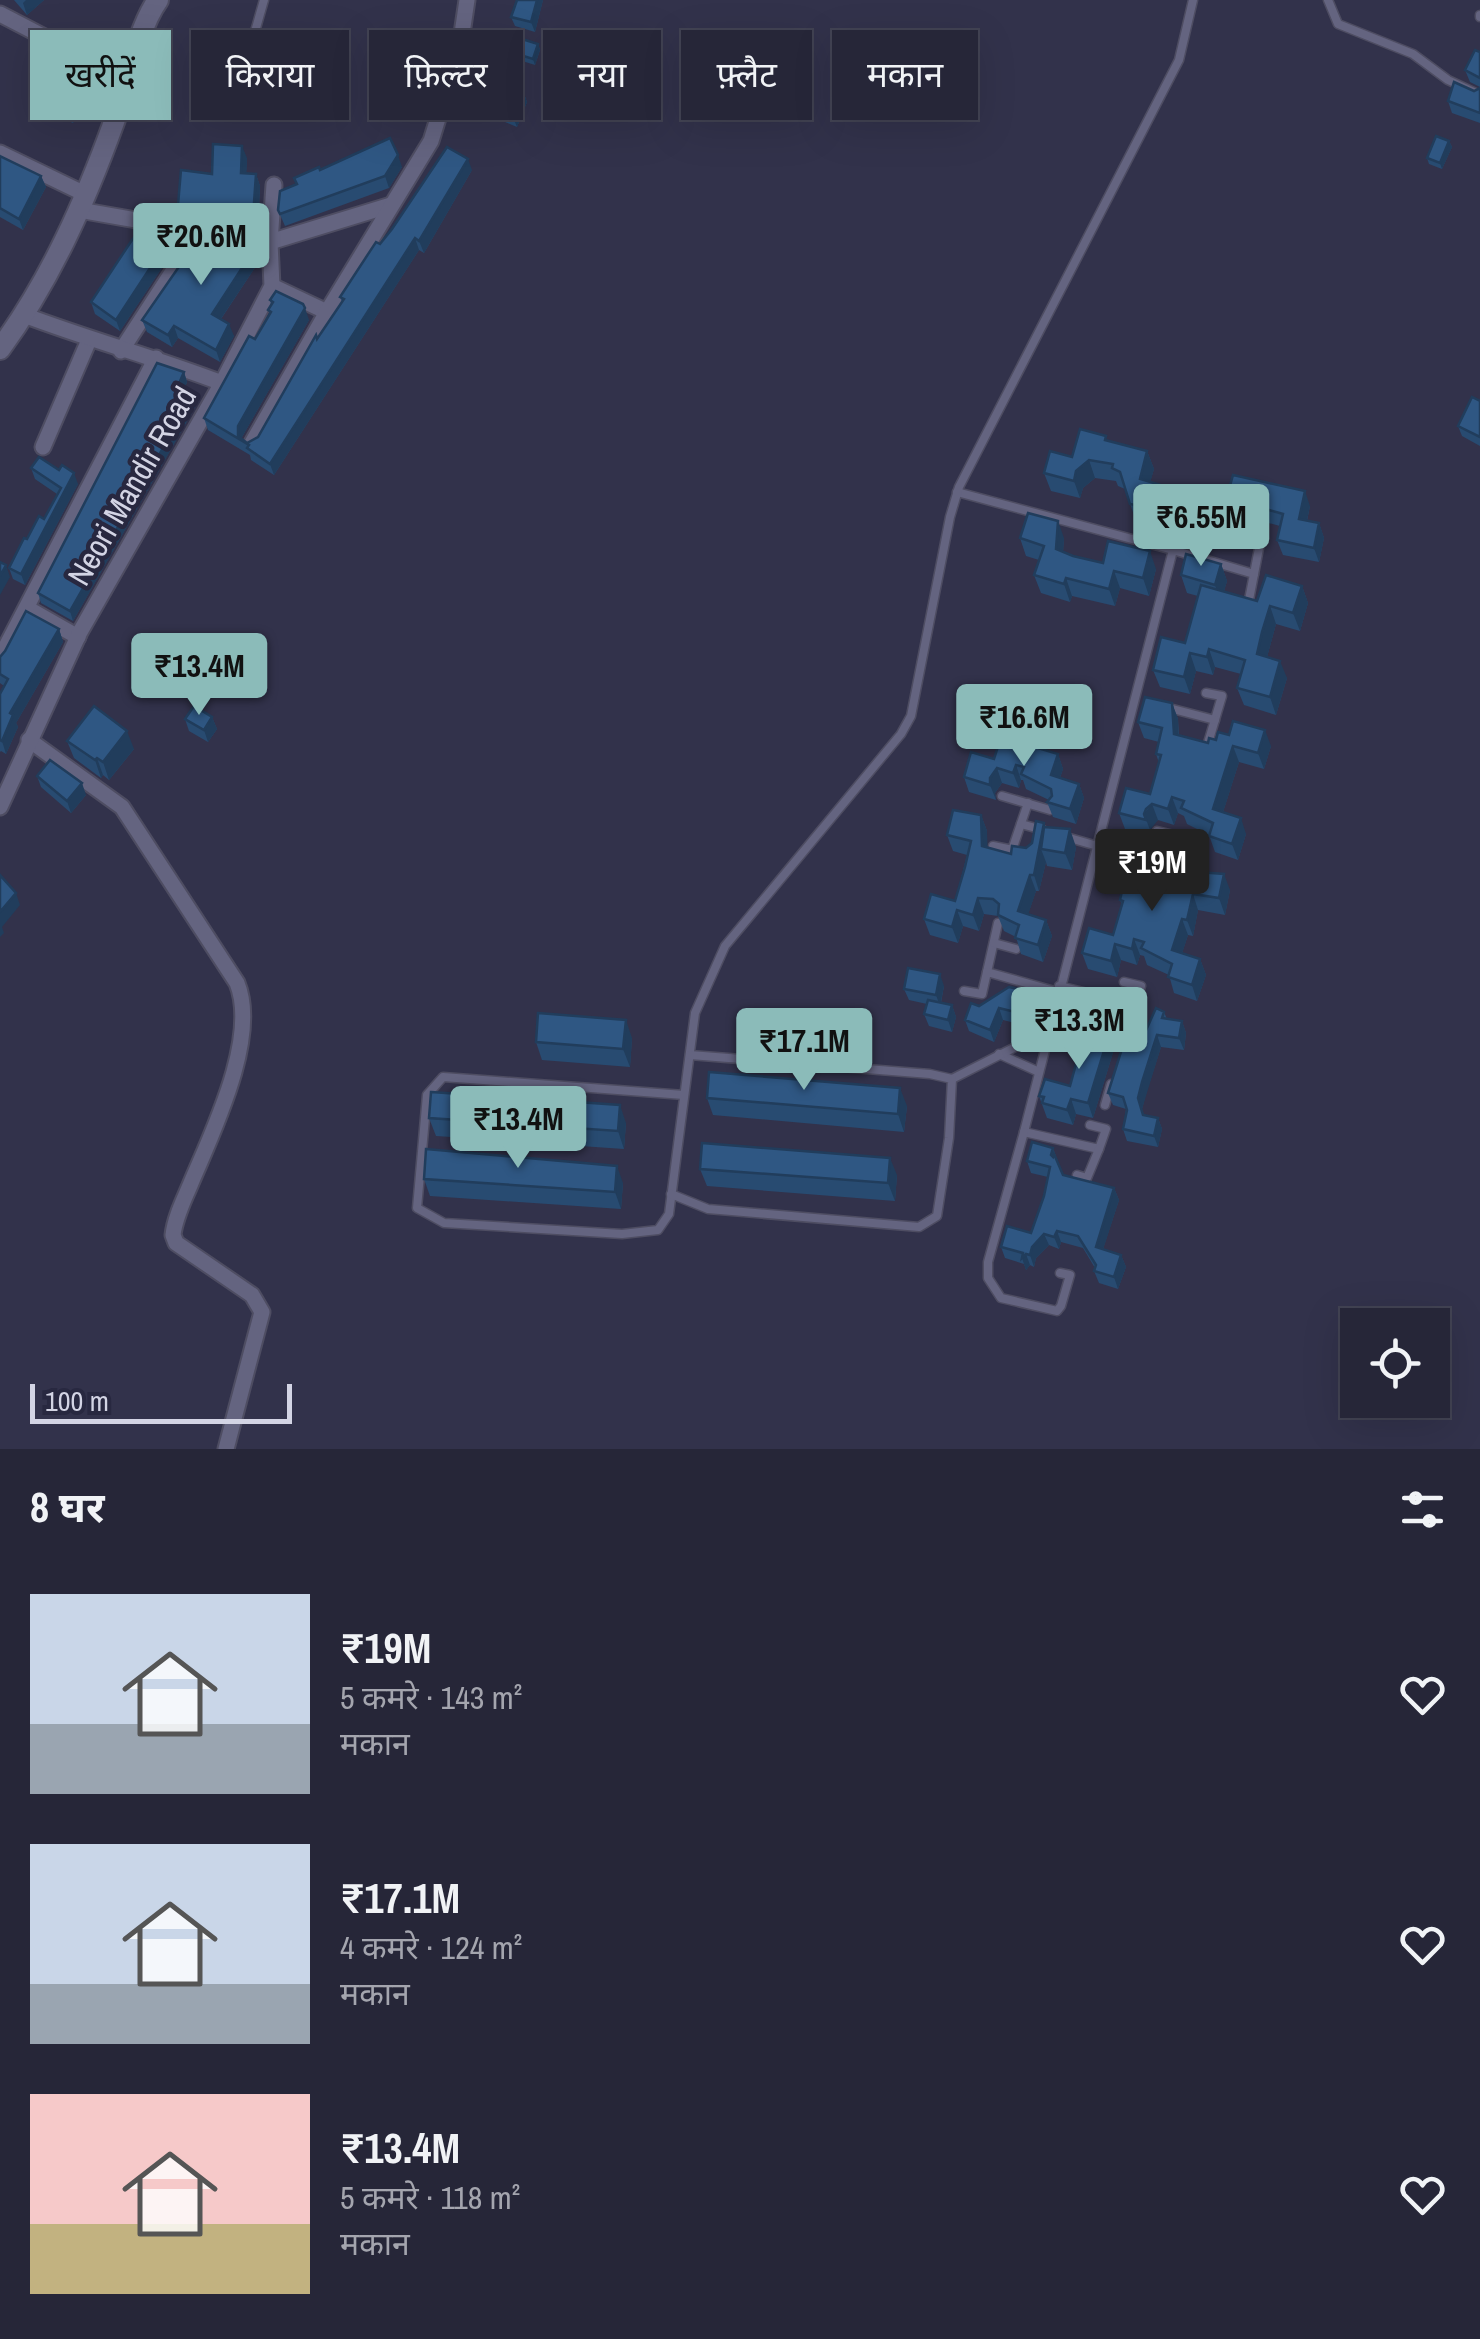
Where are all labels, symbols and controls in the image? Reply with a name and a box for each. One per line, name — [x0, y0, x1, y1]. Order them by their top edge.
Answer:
chip: खरीदें — [30, 30, 171, 120]
chip: किराया — [191, 30, 349, 120]
chip: फ़िल्टर — [369, 30, 523, 120]
chip: नया — [543, 30, 661, 120]
chip: फ़्लैट — [681, 30, 812, 120]
chip: मकान — [832, 30, 978, 120]
pin: ₹20.6M — [120, 203, 282, 288]
text: ₹20.6M — [155, 214, 247, 257]
street label: Neori Mandir Road — [57, 378, 206, 593]
pin: ₹6.55M — [1120, 484, 1282, 569]
text: ₹6.55M — [1155, 495, 1247, 538]
pin: ₹13.4M — [118, 633, 280, 718]
text: ₹13.4M — [153, 644, 245, 687]
pin: ₹16.6M — [943, 684, 1105, 769]
text: ₹16.6M — [978, 695, 1070, 738]
pin: ₹19M — [1093, 829, 1211, 914]
text: ₹19M — [1117, 840, 1187, 883]
pin: ₹13.3M — [998, 987, 1160, 1072]
text: ₹13.3M — [1033, 998, 1125, 1041]
pin: ₹17.1M — [723, 1008, 885, 1093]
text: ₹17.1M — [758, 1019, 850, 1062]
pin: ₹13.4M — [437, 1086, 599, 1171]
text: ₹13.4M — [472, 1097, 564, 1140]
map controls — [1340, 1308, 1450, 1418]
button: locate — [1340, 1308, 1450, 1418]
scale bar — [30, 1379, 292, 1424]
text: 100 m — [45, 1382, 109, 1420]
text: 8 घर — [30, 1479, 104, 1535]
icon: filters — [1395, 1482, 1450, 1537]
text: ₹19M — [340, 1620, 431, 1676]
icon: home — [110, 1634, 230, 1754]
icon: heart — [1395, 1667, 1450, 1722]
text: 5 कमरे · 143 m² — [340, 1676, 522, 1719]
text: मकान — [340, 1722, 410, 1765]
text: ₹17.1M — [340, 1870, 460, 1926]
icon: home — [110, 1884, 230, 2004]
icon: heart — [1395, 1917, 1450, 1972]
text: 4 कमरे · 124 m² — [340, 1926, 522, 1969]
text: मकान — [340, 1972, 410, 2015]
text: ₹13.4M — [340, 2120, 460, 2176]
icon: home — [110, 2134, 230, 2254]
icon: heart — [1395, 2167, 1450, 2222]
text: 5 कमरे · 118 m² — [340, 2176, 520, 2219]
text: मकान — [340, 2222, 410, 2265]

